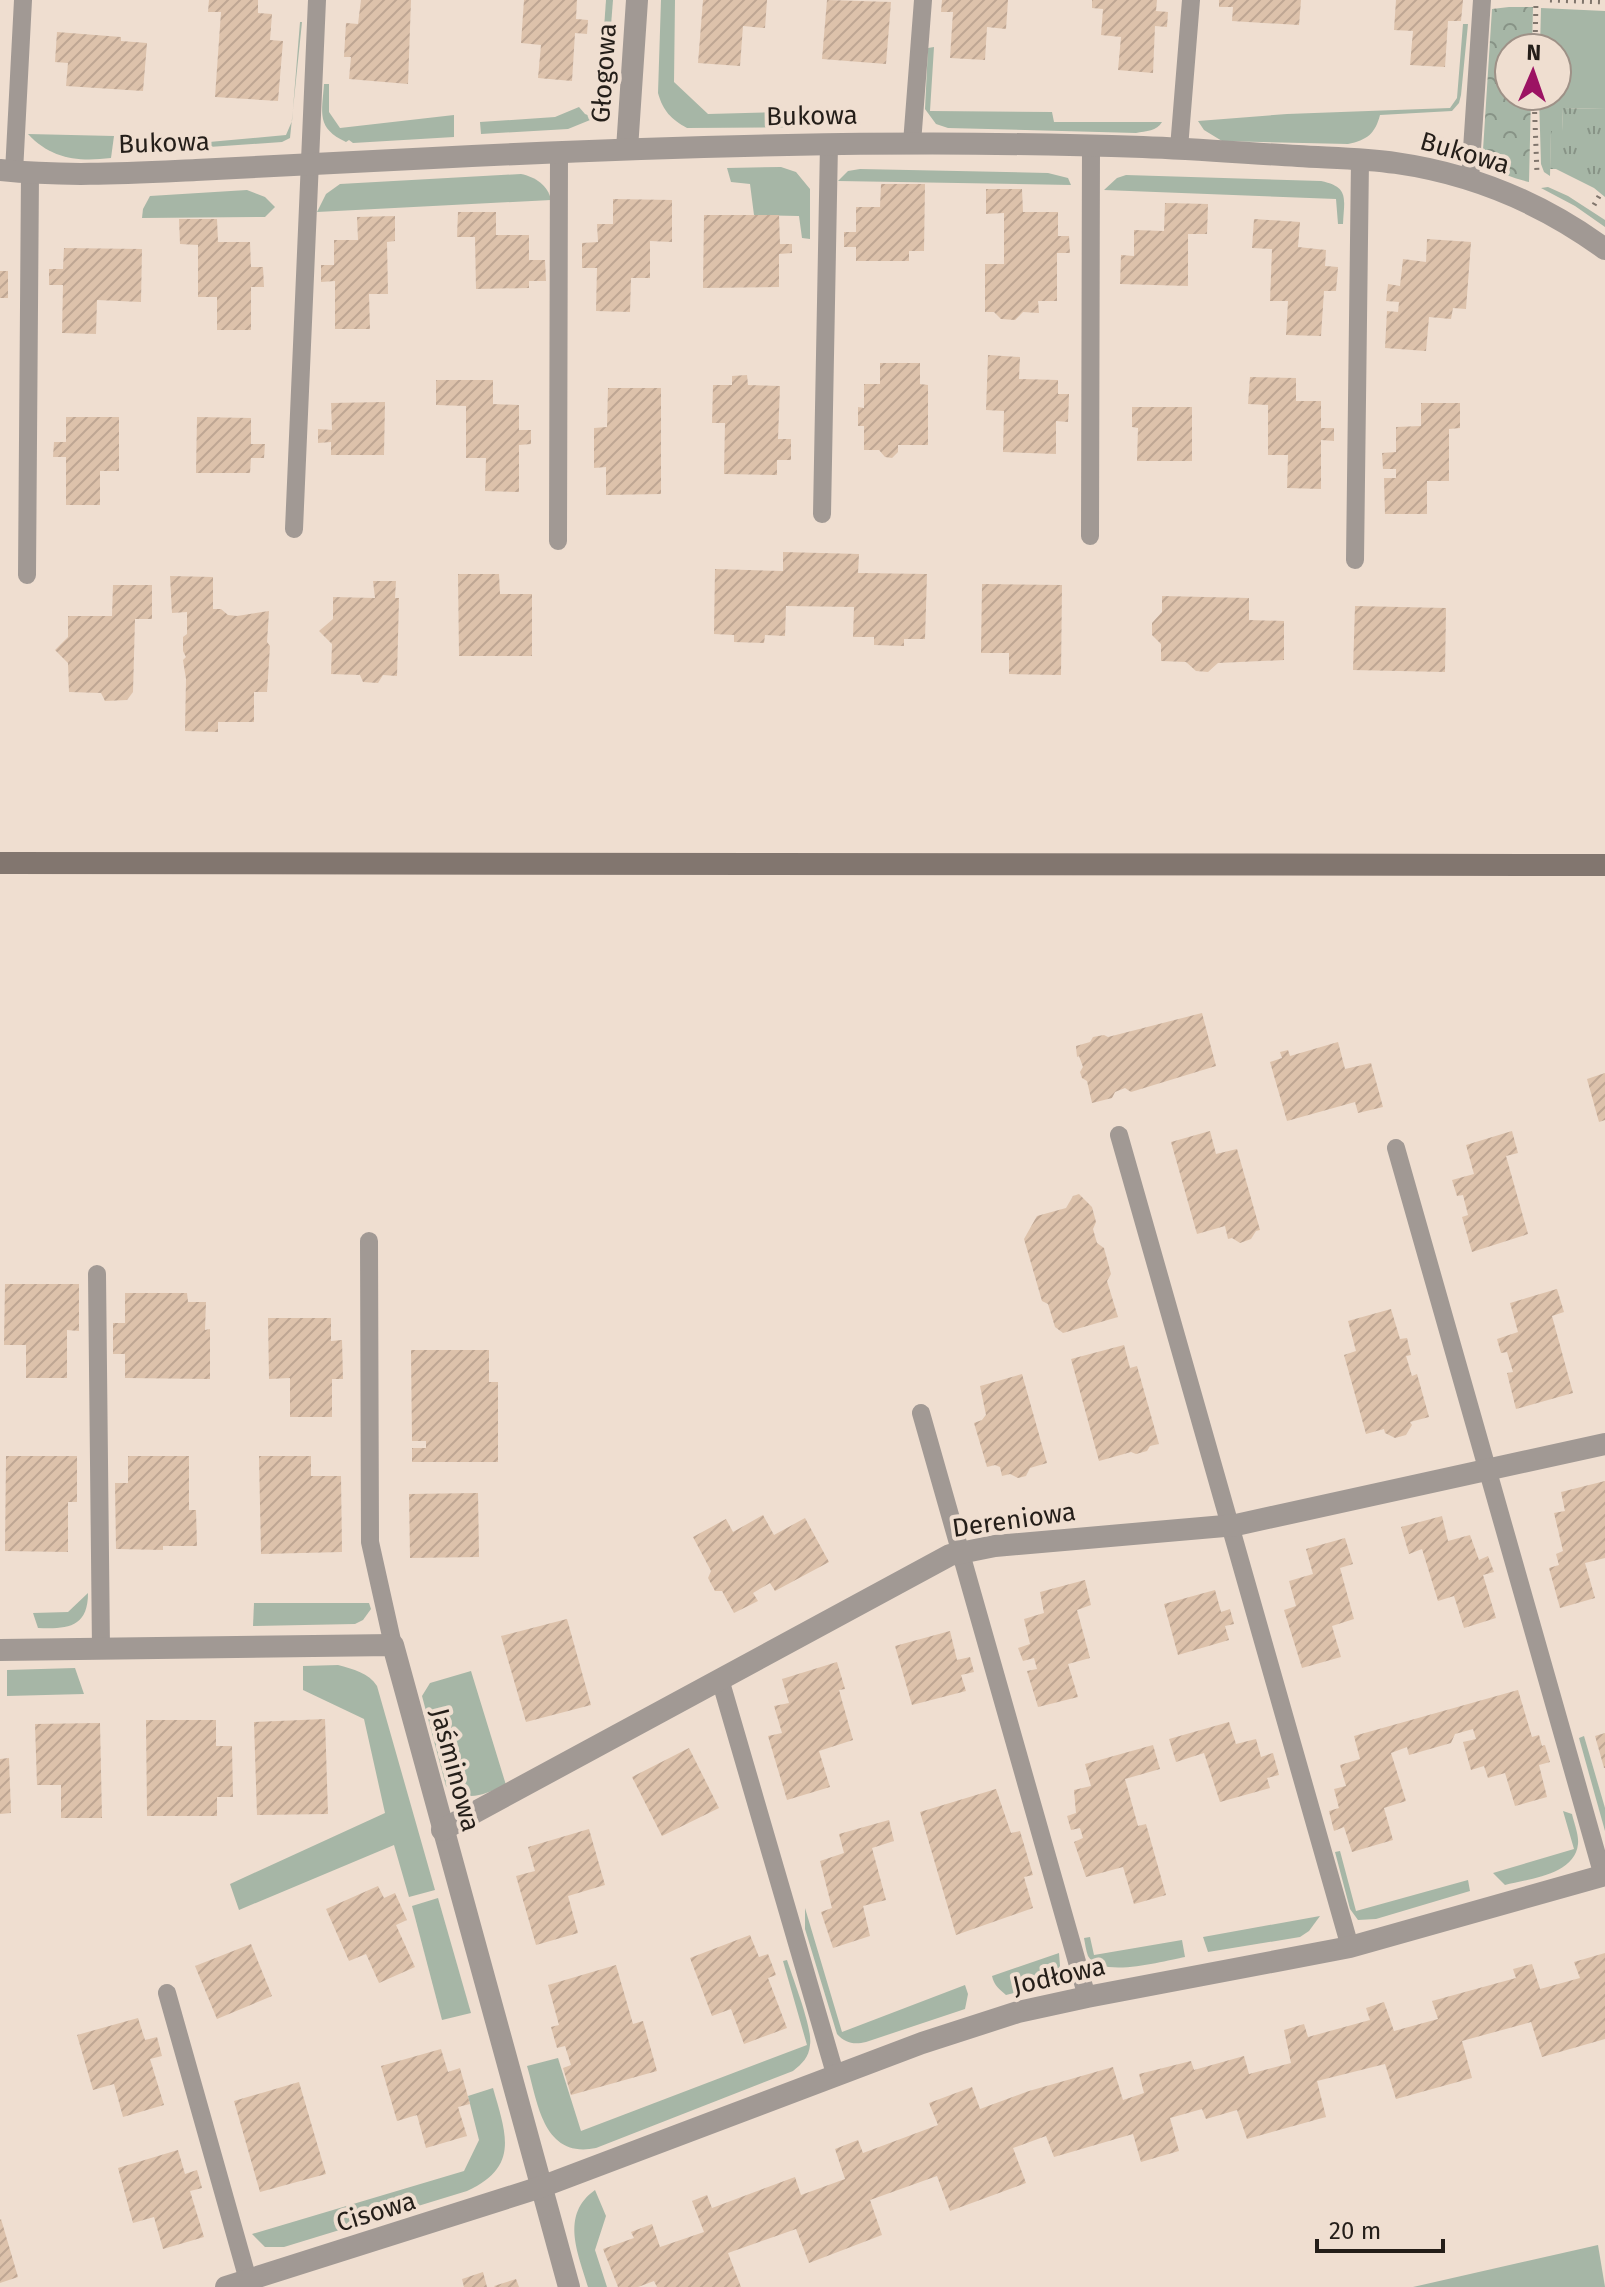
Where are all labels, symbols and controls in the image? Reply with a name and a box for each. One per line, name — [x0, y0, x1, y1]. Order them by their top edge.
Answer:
street label: Głogowa — [585, 22, 623, 124]
north arrow — [1493, 32, 1573, 112]
text: N — [1526, 39, 1541, 66]
street label: Bukowa — [766, 100, 858, 132]
street label: Bukowa — [1417, 125, 1513, 181]
street label: Bukowa — [118, 126, 210, 160]
street label: Dereniowa — [950, 1496, 1078, 1544]
street label: Jaśminowa — [424, 1705, 486, 1835]
street label: Jodłowa — [1010, 1950, 1108, 2002]
street label: Cisowa — [332, 2185, 420, 2239]
scale bar — [1317, 2203, 1443, 2253]
text: 20 m — [1329, 2217, 1381, 2245]

